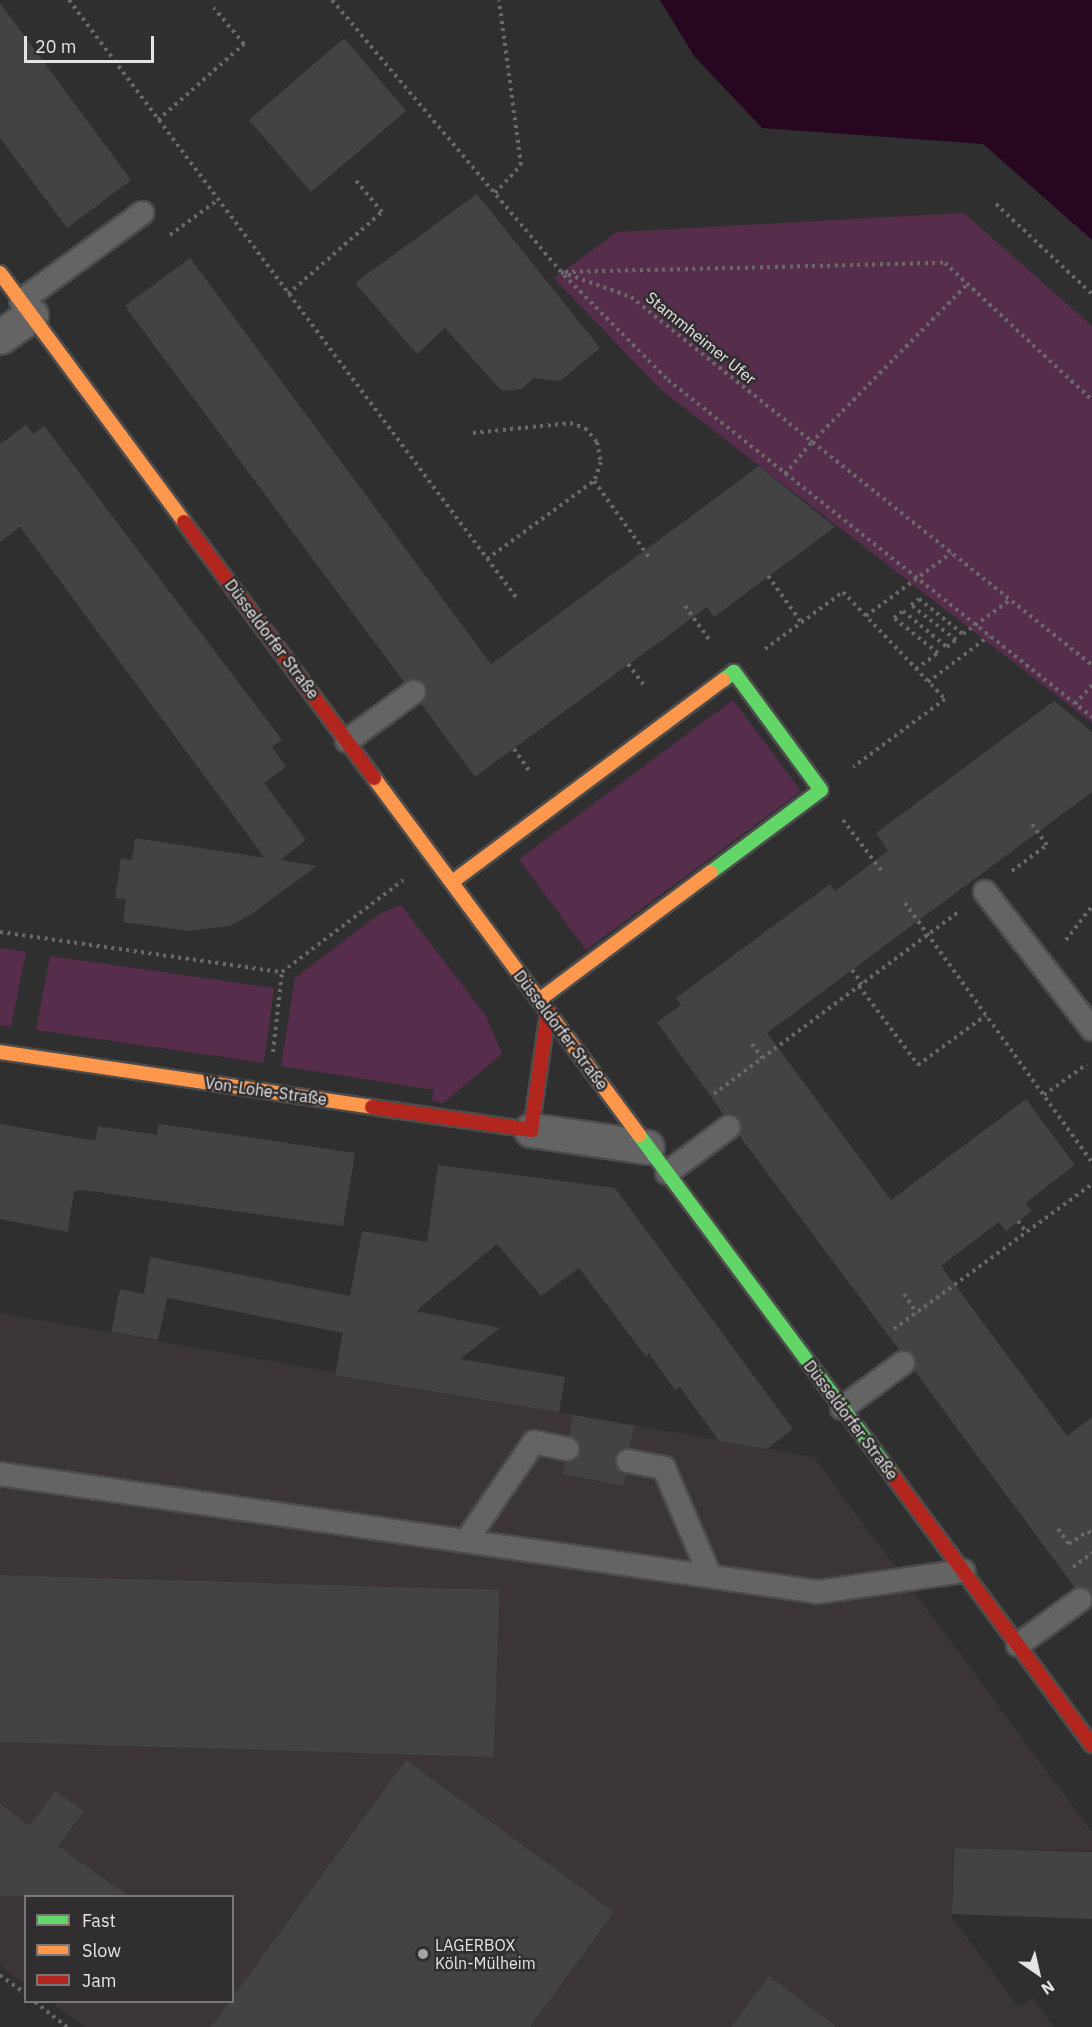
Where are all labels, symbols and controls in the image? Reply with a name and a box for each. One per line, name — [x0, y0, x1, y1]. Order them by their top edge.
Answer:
scale bar — [27, 24, 158, 62]
text: 20 m — [35, 35, 77, 58]
street label: Stammheimer Ufer — [642, 288, 760, 388]
street label: Düsseldorfer Straße — [221, 576, 323, 702]
street label: Düsseldorfer Straße — [510, 967, 612, 1093]
street label: Von-Lohe-Straße — [204, 1073, 328, 1109]
street label: Düsseldorfer Straße — [800, 1357, 902, 1483]
legend — [24, 1895, 234, 2003]
text: Fast — [82, 1909, 116, 1932]
place label: LAGERBOX Köln-Mülheim — [435, 1935, 536, 1973]
text: Slow — [82, 1939, 121, 1962]
north arrow — [1008, 1943, 1068, 2003]
marker: LAGERBOX Köln-Mülheim — [416, 1947, 430, 1961]
text: Jam — [82, 1969, 117, 1992]
text: N — [1038, 1976, 1058, 1999]

